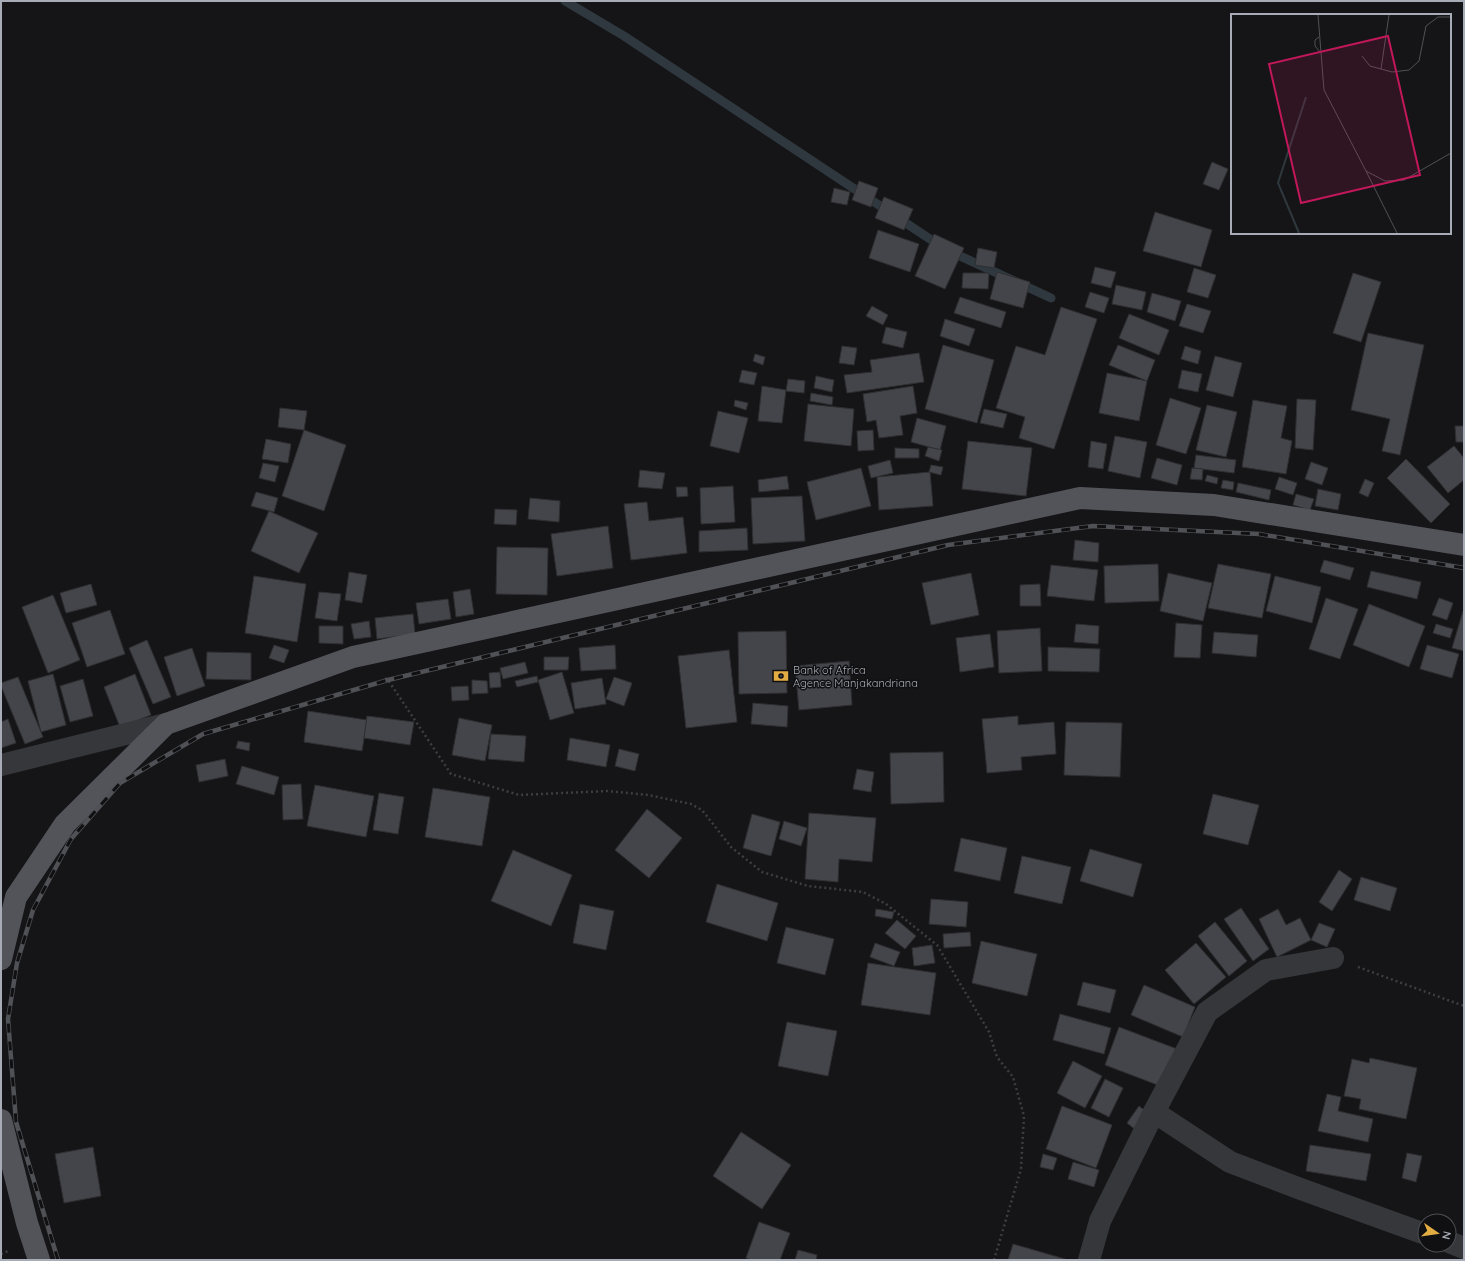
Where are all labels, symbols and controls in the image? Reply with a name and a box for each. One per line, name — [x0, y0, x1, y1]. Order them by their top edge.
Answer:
inset map — [1231, 14, 1451, 234]
place label: Bank of Africa Agence Manjakandriana — [793, 663, 918, 690]
bank icon: Bank of Africa Agence Manjakandriana — [772, 667, 790, 685]
north arrow — [1417, 1213, 1457, 1253]
text: N — [1439, 1230, 1454, 1241]

